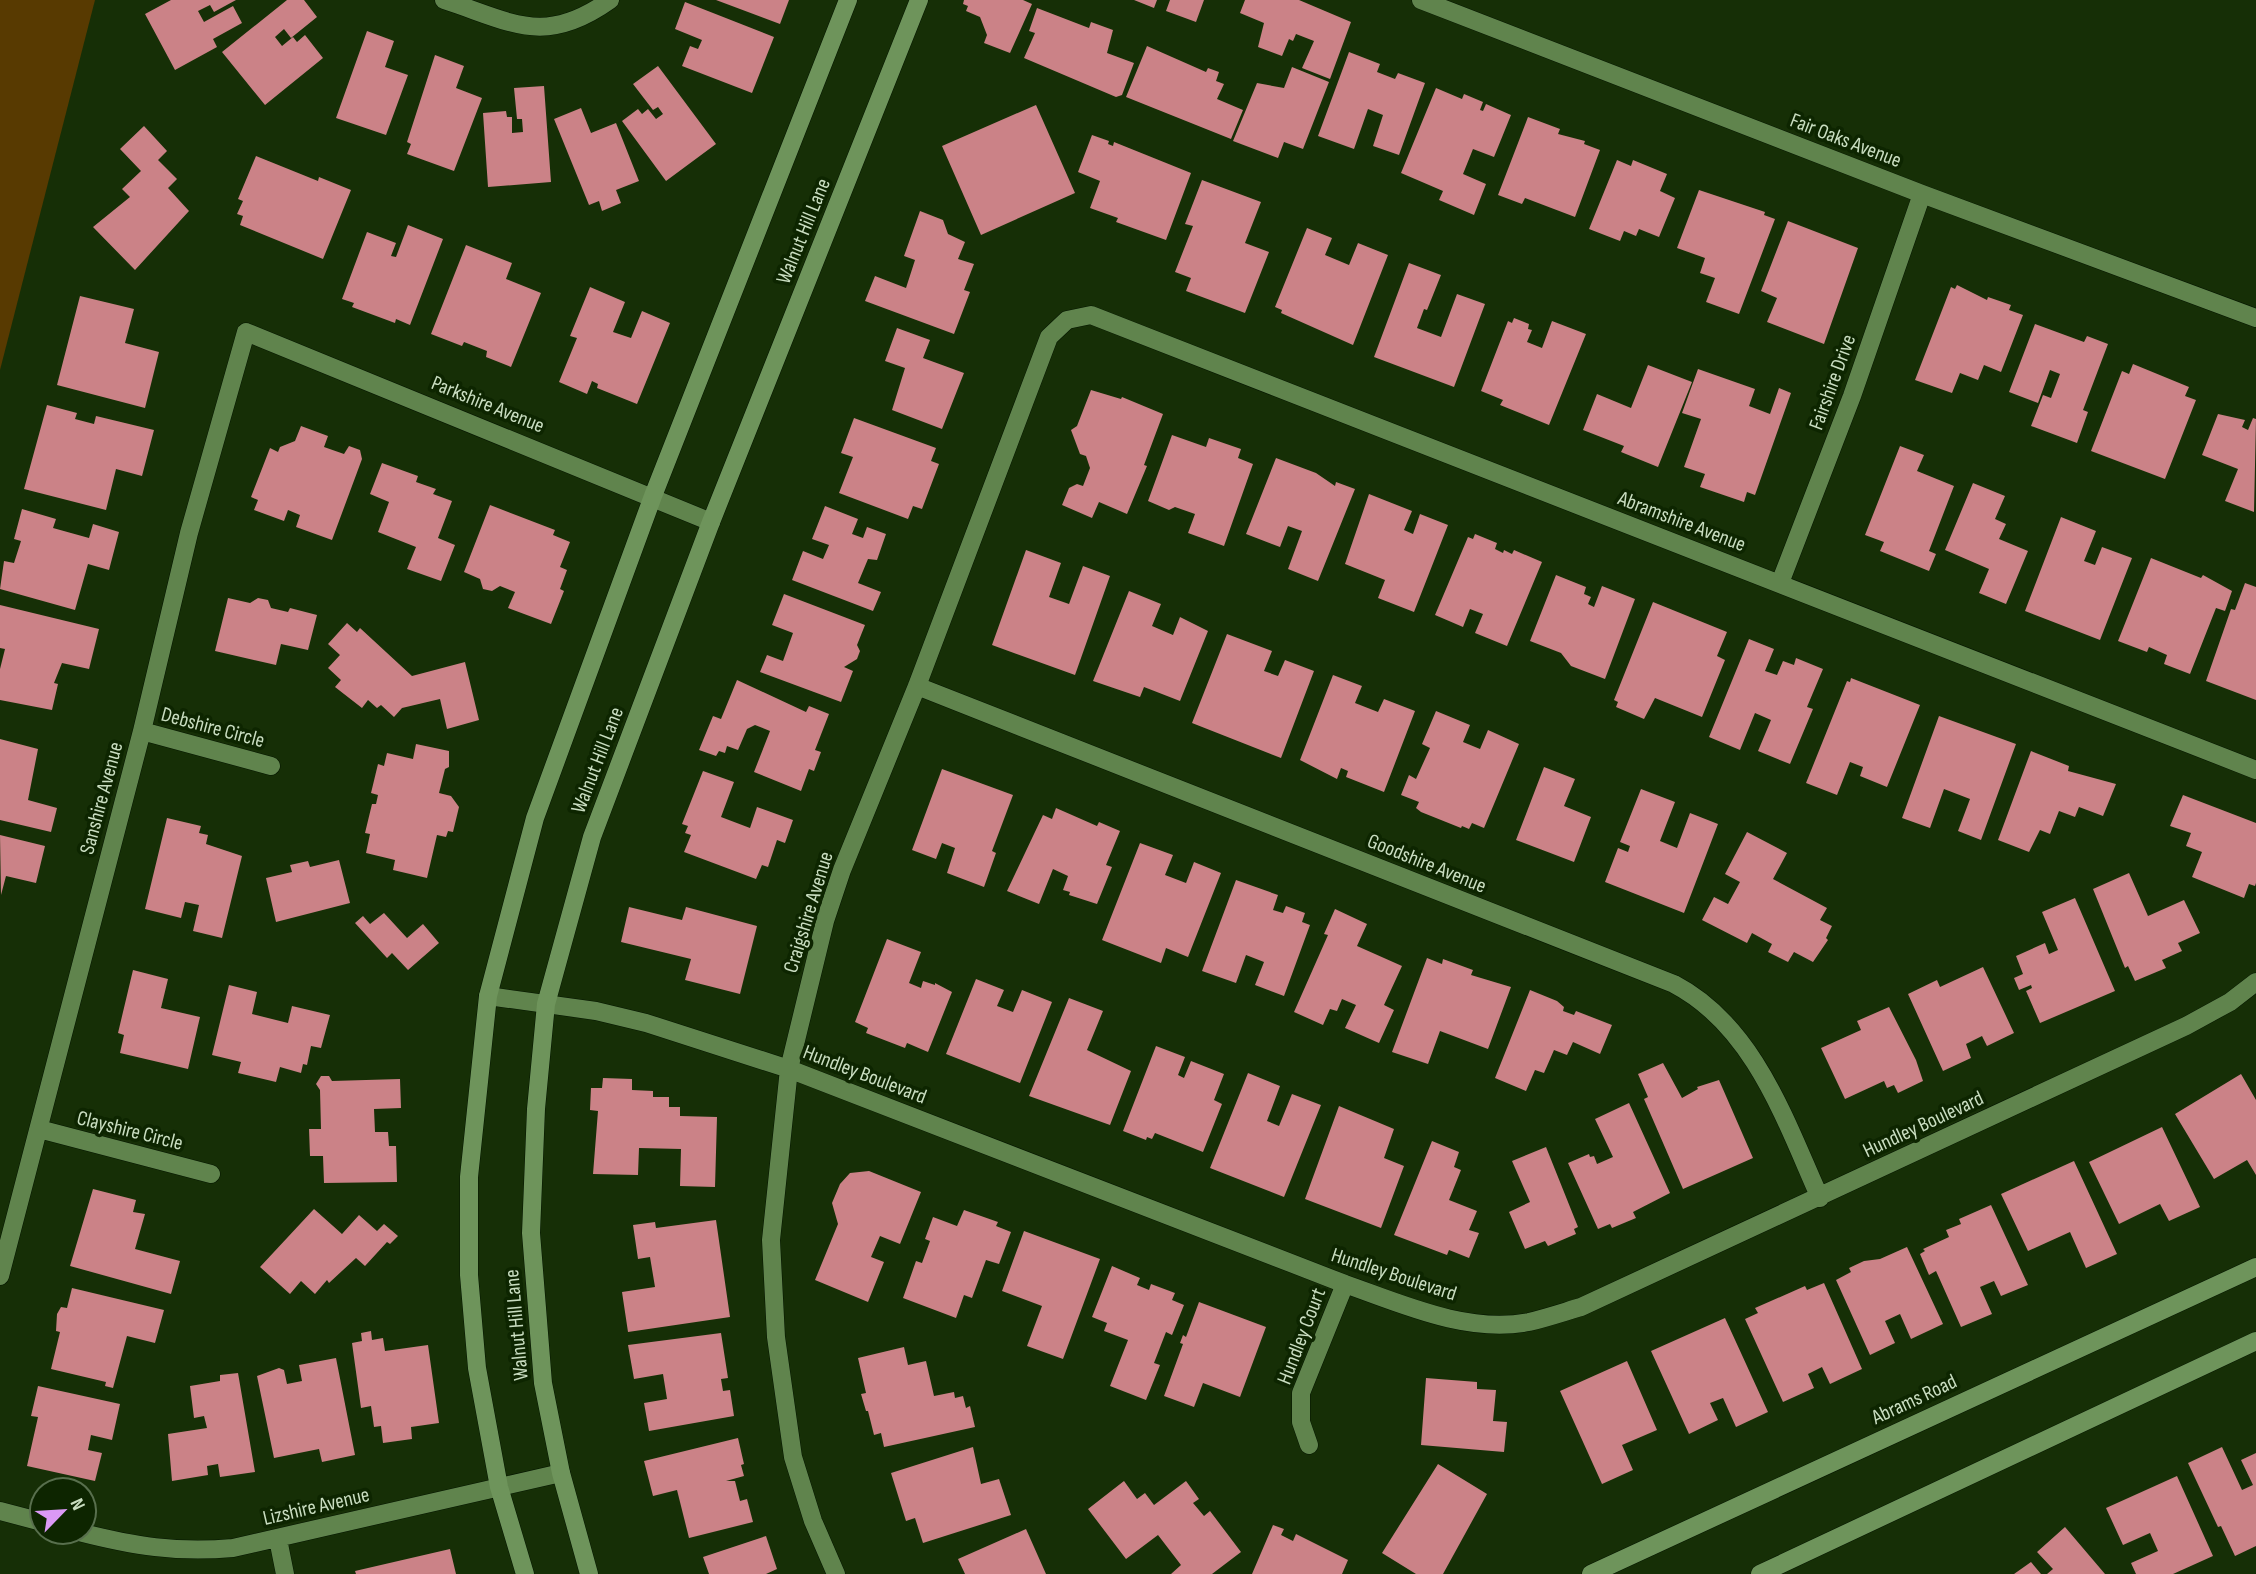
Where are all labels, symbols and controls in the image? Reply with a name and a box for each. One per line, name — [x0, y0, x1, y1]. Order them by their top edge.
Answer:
street label: Fair Oaks Avenue — [1787, 108, 1905, 173]
street label: Walnut Hill Lane — [771, 175, 836, 288]
street label: Fairshire Drive — [1804, 331, 1861, 433]
street label: Parkshire Avenue — [428, 370, 548, 438]
street label: Abramshire Avenue — [1614, 485, 1749, 557]
street label: Debshire Circle — [158, 702, 267, 753]
street label: Walnut Hill Lane — [566, 704, 629, 817]
street label: Sanshire Avenue — [74, 739, 128, 857]
street label: Goodshire Avenue — [1364, 828, 1490, 899]
street label: Craigshire Avenue — [778, 849, 839, 976]
street label: Hundley Boulevard — [800, 1039, 930, 1109]
street label: Hundley Boulevard — [1859, 1086, 1988, 1163]
street label: Clayshire Circle — [74, 1105, 186, 1156]
street label: Hundley Boulevard — [1328, 1242, 1460, 1306]
street label: Walnut Hill Lane — [499, 1268, 534, 1382]
street label: Hundley Court — [1272, 1285, 1331, 1388]
street label: Abrams Road — [1867, 1369, 1961, 1430]
north arrow — [28, 1476, 98, 1546]
street label: Lizshire Avenue — [260, 1482, 372, 1531]
text: N — [64, 1495, 90, 1514]

